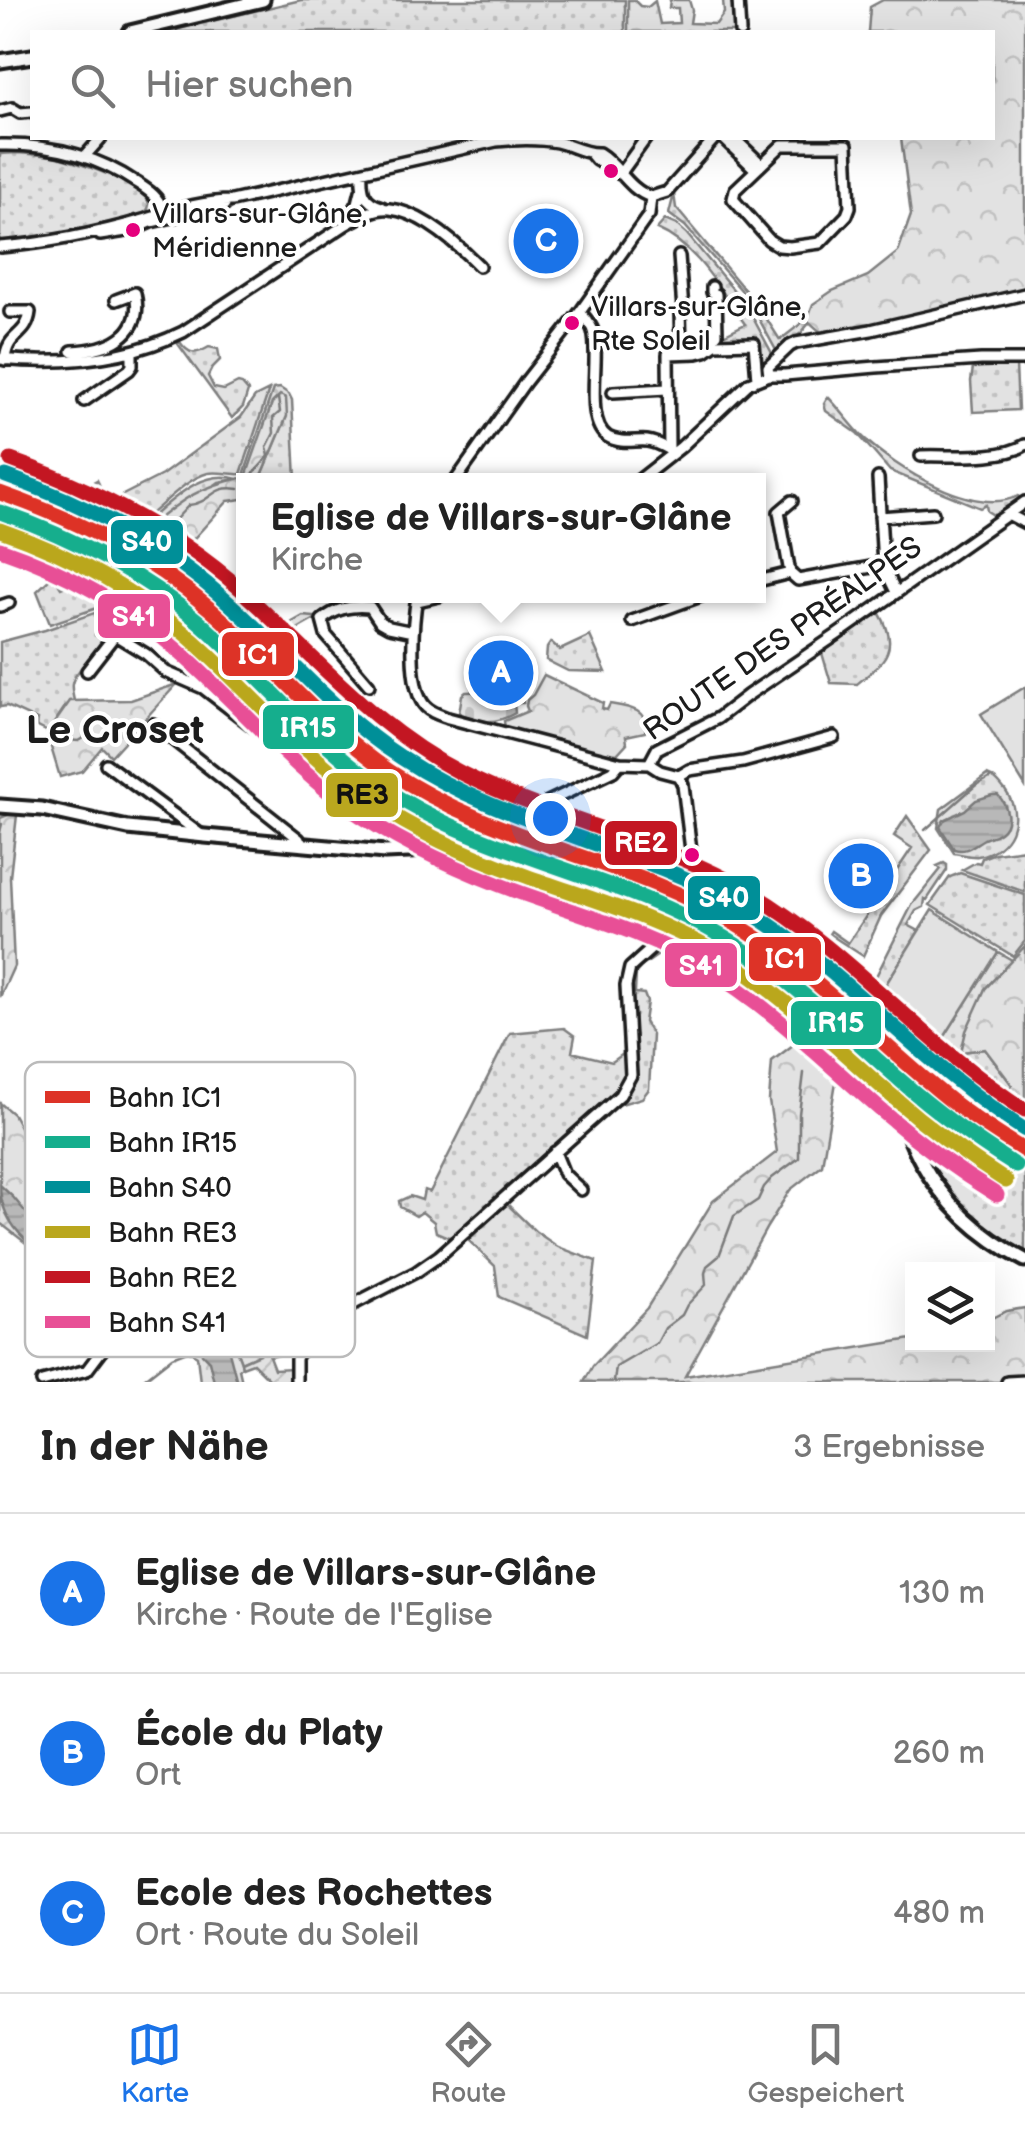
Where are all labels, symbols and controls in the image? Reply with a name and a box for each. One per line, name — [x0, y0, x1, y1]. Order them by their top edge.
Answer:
search box — [30, 30, 995, 140]
icon: search — [65, 58, 120, 113]
text: Hier suchen — [145, 63, 353, 108]
unlabelled marker — [601, 161, 621, 181]
place label: Villars-sur-Glâne, Méridienne — [152, 198, 367, 265]
pin: C — [514, 204, 578, 278]
marker: Villars-sur-Glâne, Méridienne — [123, 220, 143, 240]
place label: Villars-sur-Glâne, Rte Soleil — [591, 291, 806, 358]
marker: Villars-sur-Glâne, Rte Soleil — [562, 313, 582, 333]
popup — [236, 473, 766, 603]
text: Eglise de Villars-sur-Glâne — [270, 496, 732, 541]
line badge: S40 — [109, 518, 185, 566]
text: S40 — [122, 526, 172, 559]
street label: ROUTE DES PRÉALPES — [636, 528, 929, 749]
text: Kirche — [270, 541, 363, 580]
line badge: S41 — [96, 592, 172, 640]
text: S41 — [112, 601, 156, 634]
line badge: IC1 — [220, 630, 296, 678]
pin: A — [468, 636, 534, 710]
text: IC1 — [237, 639, 279, 672]
line badge: IR15 — [261, 703, 356, 751]
district label: Le Croset — [26, 707, 204, 755]
text: IR15 — [280, 712, 336, 745]
line badge: RE3 — [324, 771, 400, 819]
text: RE3 — [335, 779, 389, 812]
your location — [525, 793, 576, 844]
line badge: RE2 — [603, 819, 679, 867]
text: RE2 — [614, 827, 668, 860]
pin: B — [828, 838, 894, 914]
unlabelled marker — [682, 845, 702, 865]
line badge: S40 — [686, 874, 762, 922]
text: S40 — [699, 882, 749, 915]
line badge: IC1 — [747, 935, 823, 983]
line badge: S41 — [663, 941, 739, 989]
text: IC1 — [764, 943, 806, 976]
text: S41 — [679, 950, 723, 983]
line badge: IR15 — [789, 999, 883, 1047]
text: IR15 — [808, 1007, 864, 1040]
legend — [25, 1062, 355, 1357]
text: Bahn IC1 — [108, 1082, 221, 1115]
text: Bahn IR15 — [108, 1127, 237, 1160]
text: Bahn S40 — [108, 1172, 232, 1205]
text: Bahn RE3 — [108, 1217, 237, 1250]
text: Bahn RE2 — [108, 1262, 237, 1295]
map controls — [905, 1262, 995, 1352]
button: layers — [905, 1262, 995, 1352]
text: Bahn S41 — [108, 1307, 226, 1340]
text: In der Nähe — [40, 1422, 269, 1473]
text: 3 Ergebnisse — [793, 1428, 985, 1467]
text: Eglise de Villars-sur-Glâne — [135, 1551, 596, 1596]
text: A — [63, 1574, 82, 1613]
text: 130 m — [899, 1574, 985, 1613]
text: Kirche · Route de l'Eglise — [135, 1596, 493, 1635]
text: École du Platy — [135, 1711, 383, 1756]
text: B — [61, 1734, 84, 1773]
text: 260 m — [893, 1734, 985, 1773]
text: Ort — [135, 1756, 181, 1795]
text: Ecole des Rochettes — [135, 1871, 493, 1916]
text: C — [61, 1894, 84, 1933]
text: 480 m — [893, 1894, 985, 1933]
text: Ort · Route du Soleil — [135, 1916, 419, 1955]
tab: Karte — [121, 2017, 189, 2110]
tab: Route — [431, 2017, 506, 2110]
tab: Gespeichert — [747, 2017, 904, 2110]

